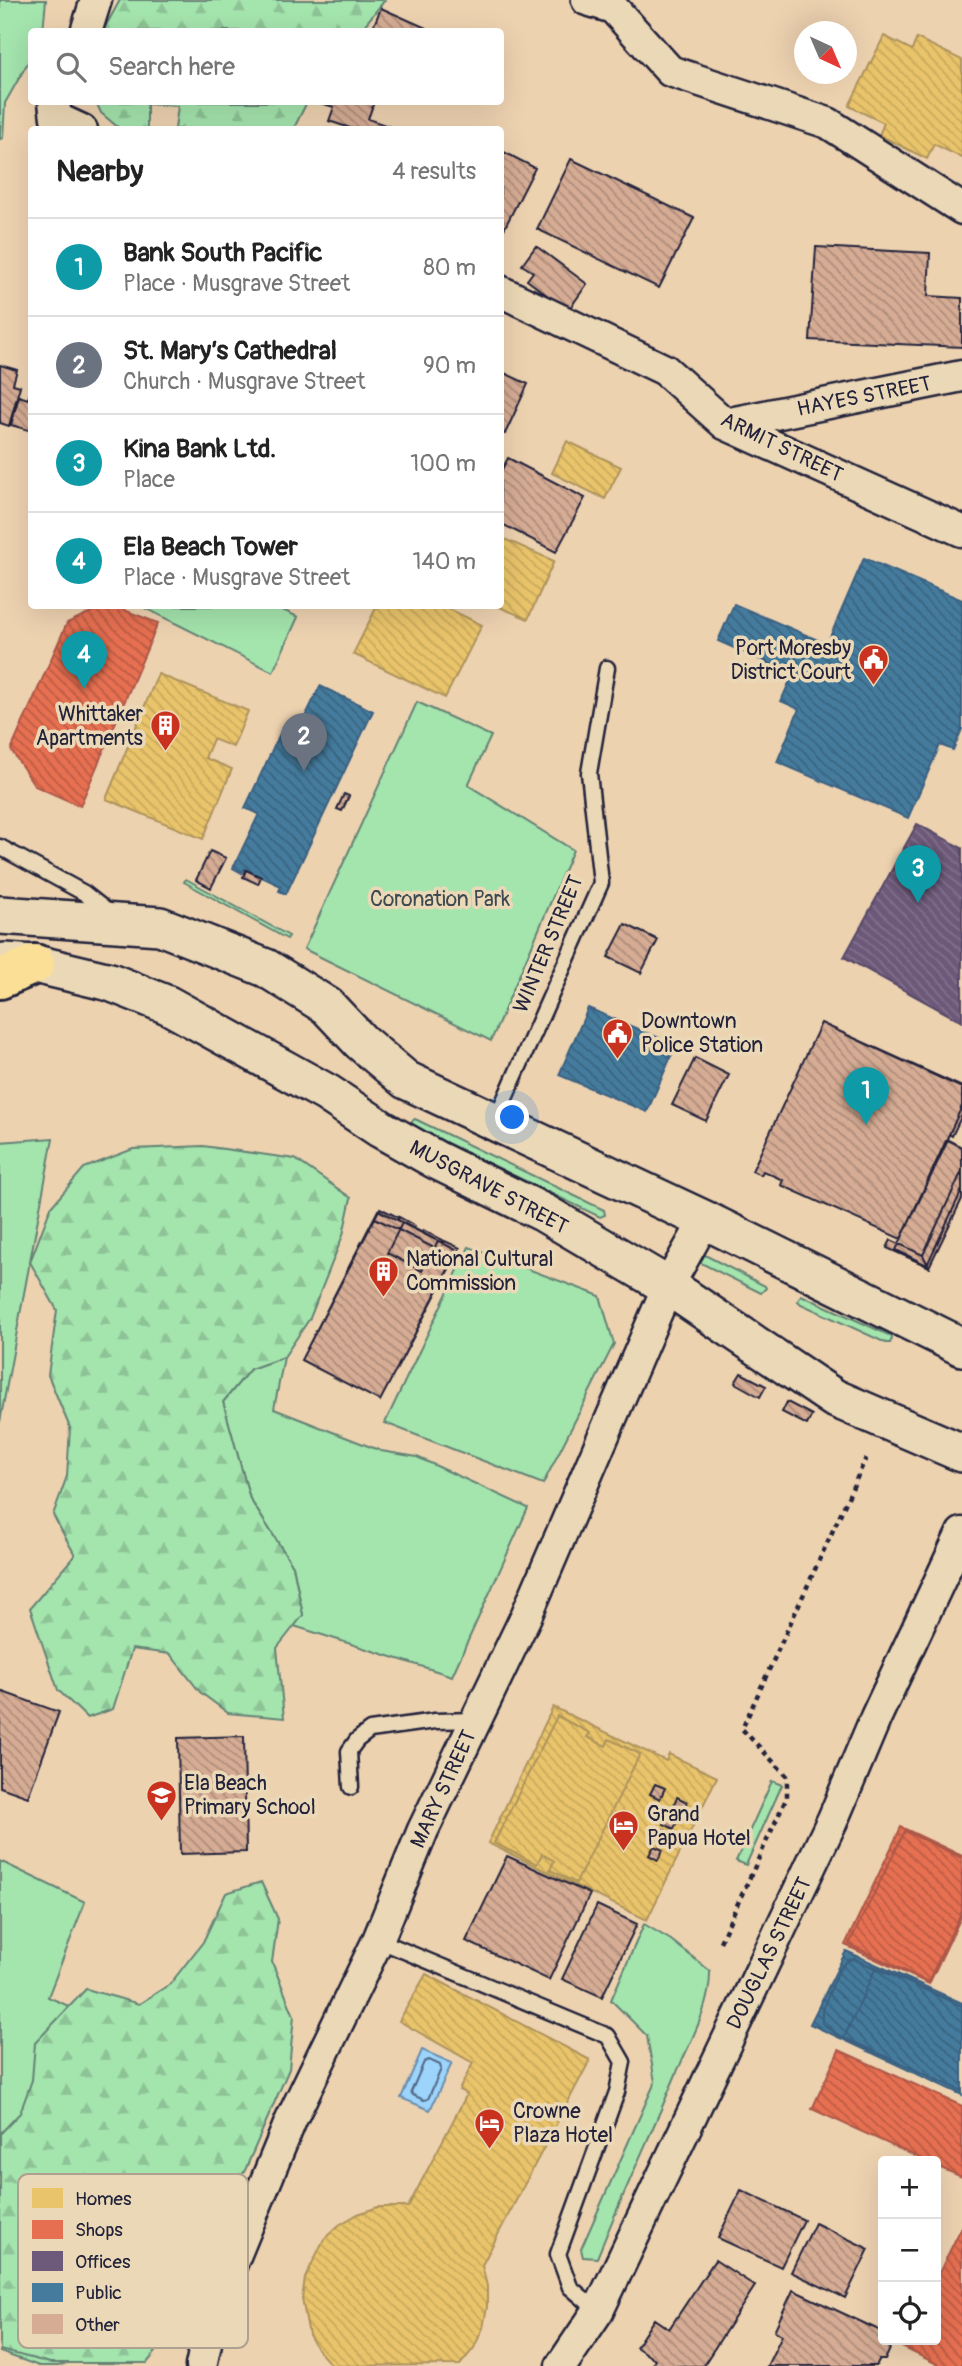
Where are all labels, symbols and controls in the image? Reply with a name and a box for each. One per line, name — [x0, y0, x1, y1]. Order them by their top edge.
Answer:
north arrow — [794, 21, 857, 84]
search box — [28, 28, 504, 105]
icon: search — [52, 48, 90, 86]
text: Search here — [108, 51, 235, 83]
text: Nearby — [56, 153, 143, 190]
text: 4 results — [392, 157, 476, 186]
text: Bank South Pacific — [123, 237, 322, 269]
text: 1 — [75, 253, 84, 282]
text: 80 m — [423, 253, 476, 282]
text: Place · Musgrave Street — [123, 269, 350, 298]
text: St. Mary’s Cathedral — [123, 335, 337, 367]
text: 2 — [73, 351, 85, 380]
text: 90 m — [423, 351, 476, 380]
text: Church · Musgrave Street — [123, 367, 366, 396]
street label: HAYES STREET — [795, 370, 934, 423]
street label: ARMIT STREET — [716, 406, 848, 489]
text: Kina Bank Ltd. — [123, 433, 276, 465]
text: 3 — [73, 449, 85, 478]
text: 100 m — [410, 449, 476, 478]
text: Place — [123, 465, 175, 494]
text: Ela Beach Tower — [123, 531, 298, 563]
text: 4 — [72, 547, 86, 576]
text: 140 m — [413, 547, 476, 576]
text: Place · Musgrave Street — [123, 563, 350, 592]
pin: 4 — [61, 631, 107, 689]
place label: Port Moresby District Court — [731, 635, 852, 686]
public building icon: Port Moresby District Court — [857, 643, 891, 687]
place label: Whittaker Apartments — [36, 701, 144, 752]
building icon: Whittaker Apartments — [149, 709, 183, 753]
pin: 2 — [281, 713, 327, 771]
pin: 3 — [895, 845, 941, 903]
street label: WINTER STREET — [507, 871, 590, 1017]
park label: Coronation Park — [370, 886, 510, 913]
place label: Downtown Police Station — [641, 1008, 763, 1059]
public building icon: Downtown Police Station — [601, 1016, 635, 1060]
pin: 1 — [843, 1067, 889, 1125]
your location — [495, 1100, 529, 1134]
street label: MUSGRAVE STREET — [405, 1134, 573, 1241]
place label: National Cultural Commission — [406, 1246, 554, 1297]
building icon: National Cultural Commission — [366, 1254, 400, 1298]
street label: MARY STREET — [404, 1726, 483, 1853]
place label: Ela Beach Primary School — [184, 1770, 316, 1821]
school or university icon: Ela Beach Primary School — [144, 1778, 178, 1822]
place label: Grand Papua Hotel — [647, 1801, 751, 1852]
hotel icon: Grand Papua Hotel — [607, 1809, 641, 1853]
street label: DOUGLAS STREET — [721, 1872, 818, 2034]
place label: Crowne Plaza Hotel — [513, 2098, 613, 2149]
hotel icon: Crowne Plaza Hotel — [473, 2106, 507, 2150]
map controls — [878, 2156, 941, 2345]
button: + — [878, 2156, 941, 2219]
legend — [18, 2174, 248, 2348]
text: Homes — [75, 2187, 132, 2211]
text: Shops — [75, 2218, 123, 2242]
button: − — [878, 2219, 941, 2282]
text: Offices — [75, 2250, 131, 2274]
text: Public — [75, 2281, 122, 2305]
button: locate — [878, 2282, 941, 2345]
text: Other — [75, 2313, 120, 2337]

